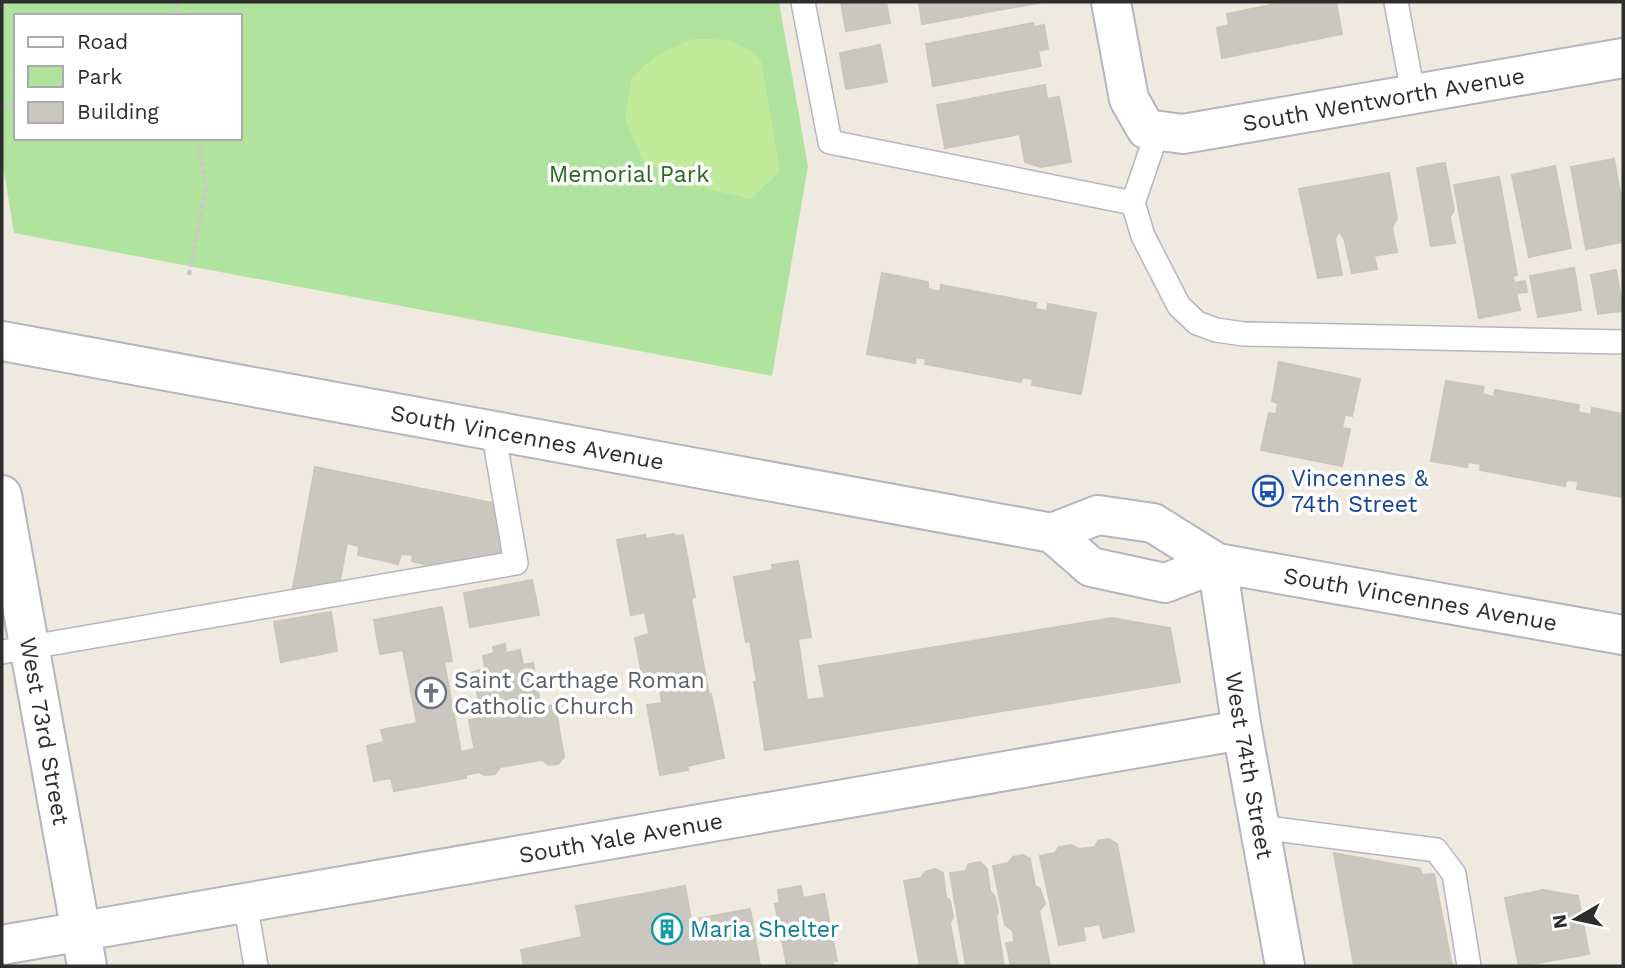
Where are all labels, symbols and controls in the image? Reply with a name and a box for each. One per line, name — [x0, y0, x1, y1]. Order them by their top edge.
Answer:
legend — [14, 14, 242, 140]
text: Road — [77, 29, 128, 54]
street label: South Wentworth Avenue — [1240, 62, 1527, 137]
text: Park — [77, 64, 122, 89]
text: Building — [77, 99, 159, 124]
park label: Memorial Park — [549, 161, 709, 188]
street label: South Vincennes Avenue — [388, 399, 666, 476]
place label: Vincennes & 74th Street — [1291, 465, 1429, 518]
bus stop icon: Vincennes & 74th Street — [1251, 474, 1285, 508]
street label: South Vincennes Avenue — [1281, 562, 1559, 637]
street label: West 73rd Street — [14, 635, 74, 828]
place label: Saint Carthage Roman Catholic Church — [454, 667, 705, 720]
street label: West 74th Street — [1219, 670, 1278, 862]
church icon: Saint Carthage Roman Catholic Church — [414, 676, 448, 710]
street label: South Yale Avenue — [517, 807, 725, 869]
north arrow — [1541, 884, 1611, 954]
building icon: Maria Shelter — [650, 912, 684, 946]
text: N — [1547, 913, 1572, 930]
place label: Maria Shelter — [690, 916, 839, 943]

